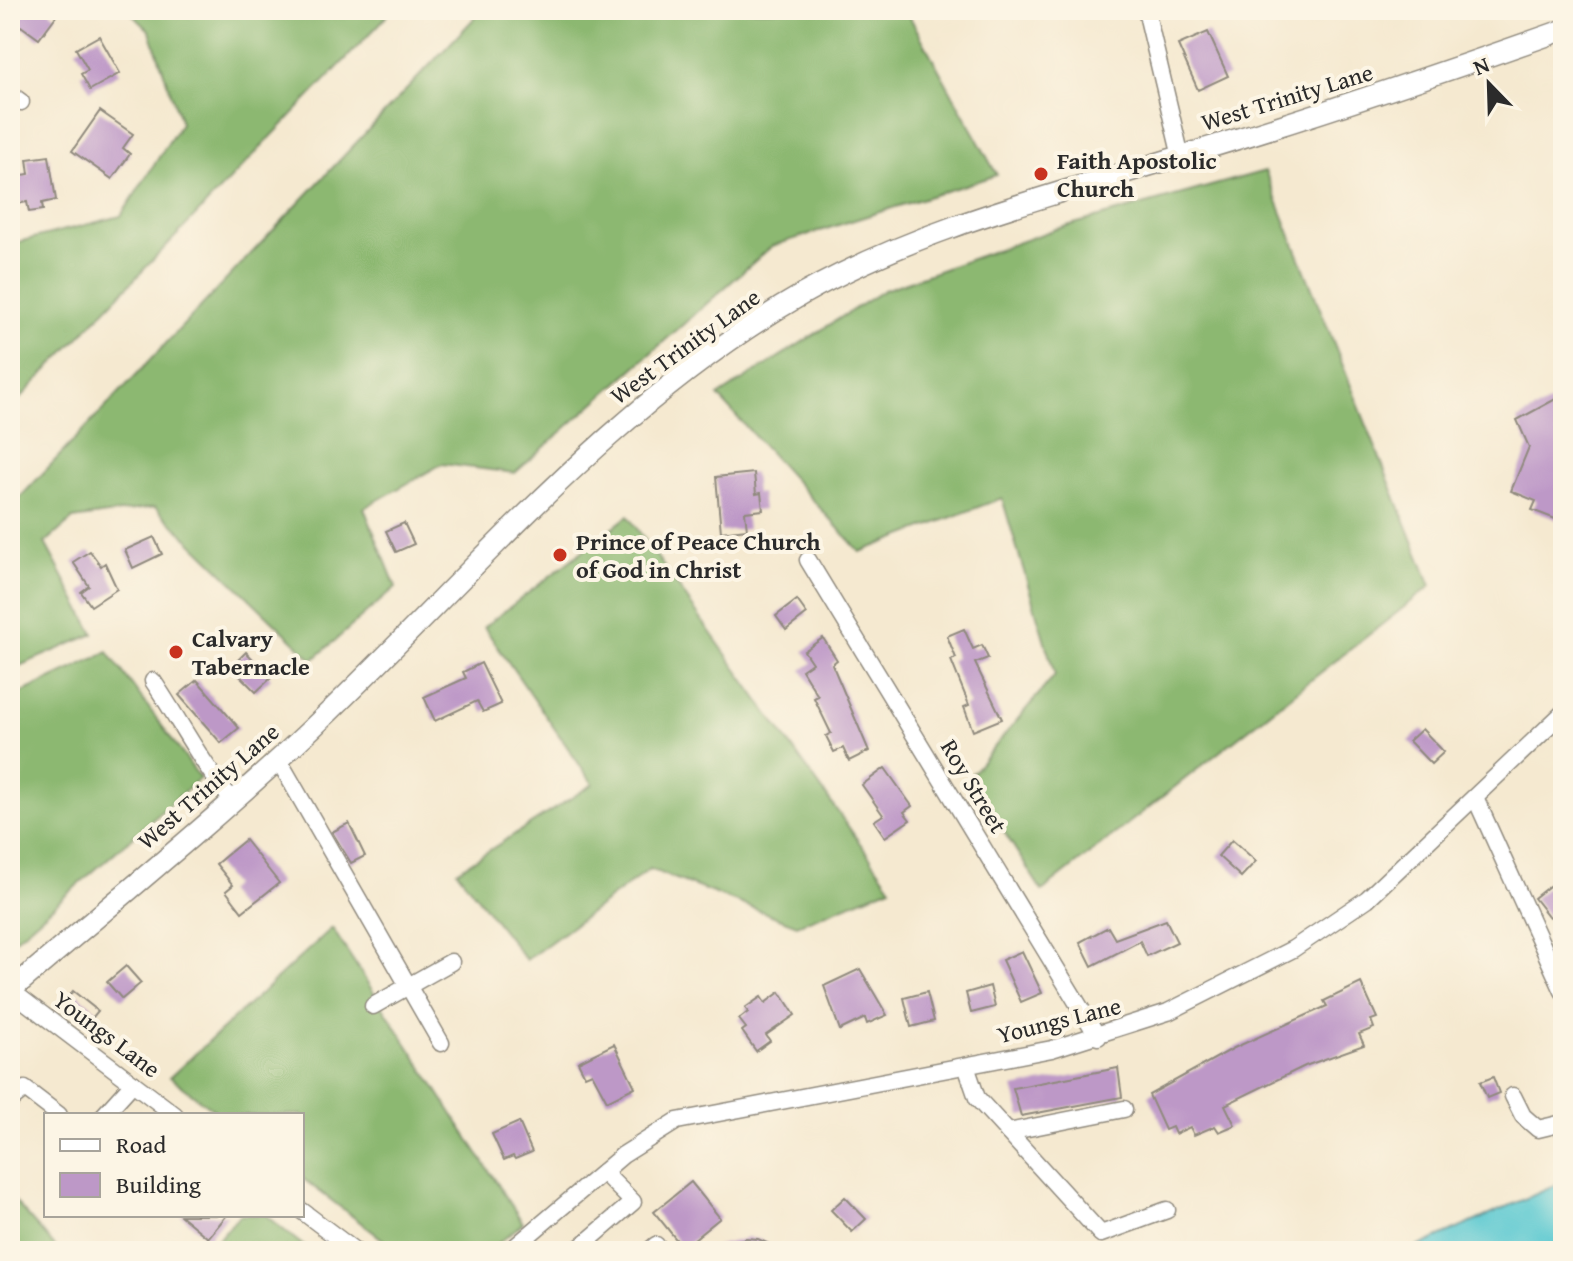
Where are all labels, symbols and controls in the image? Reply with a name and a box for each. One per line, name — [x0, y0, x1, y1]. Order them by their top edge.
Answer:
north arrow — [1449, 44, 1529, 124]
text: N — [1468, 48, 1494, 83]
street label: West Trinity Lane — [1197, 54, 1377, 140]
place label: Faith Apostolic Church — [1057, 143, 1217, 206]
marker: Faith Apostolic Church — [1032, 165, 1050, 183]
street label: West Trinity Lane — [603, 280, 767, 412]
place label: Prince of Peace Church of God in Christ — [576, 524, 820, 587]
marker: Prince of Peace Church of God in Christ — [551, 546, 569, 564]
place label: Calvary Tabernacle — [192, 621, 310, 684]
marker: Calvary Tabernacle — [167, 643, 185, 661]
street label: West Trinity Lane — [129, 714, 287, 858]
street label: Roy Street — [932, 732, 1016, 840]
street label: Youngs Lane — [46, 982, 168, 1086]
street label: Youngs Lane — [994, 988, 1124, 1052]
legend — [44, 1113, 304, 1217]
text: Road — [116, 1127, 166, 1162]
text: Building — [116, 1167, 201, 1202]

